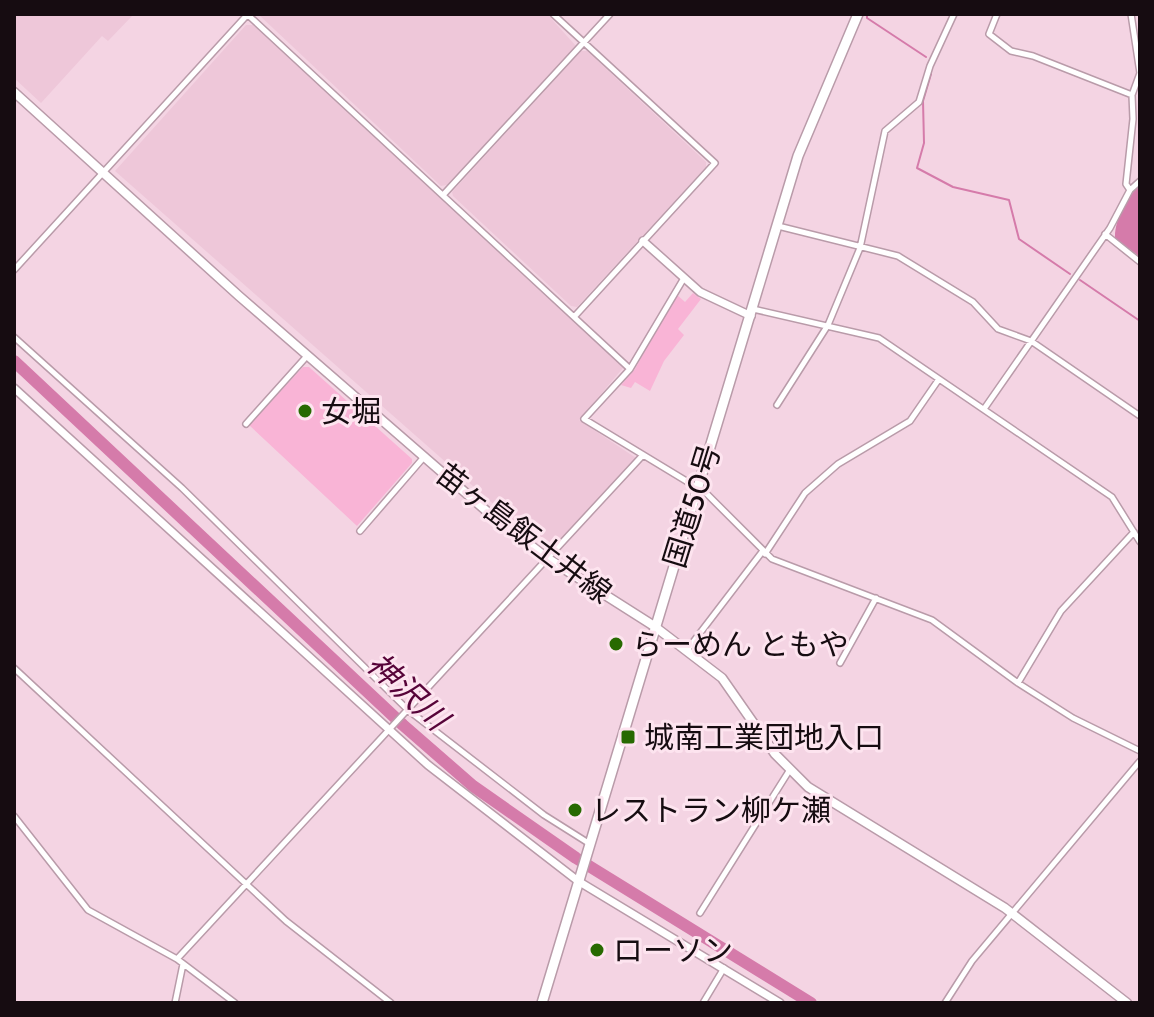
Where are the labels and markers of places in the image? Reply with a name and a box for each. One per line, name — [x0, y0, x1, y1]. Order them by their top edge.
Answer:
place label: 女堀 — [321, 393, 381, 430]
marker: 女堀 — [296, 402, 314, 420]
place label: らーめん ともや — [632, 626, 849, 663]
marker: らーめん ともや — [607, 635, 625, 653]
place label: 城南工業団地入口 — [644, 719, 884, 756]
marker: 城南工業団地入口 — [619, 728, 637, 746]
place label: レストラン柳ケ瀬 — [591, 792, 831, 829]
marker: レストラン柳ケ瀬 — [566, 801, 584, 819]
place label: ローソン — [613, 932, 733, 969]
marker: ローソン — [588, 941, 606, 959]

